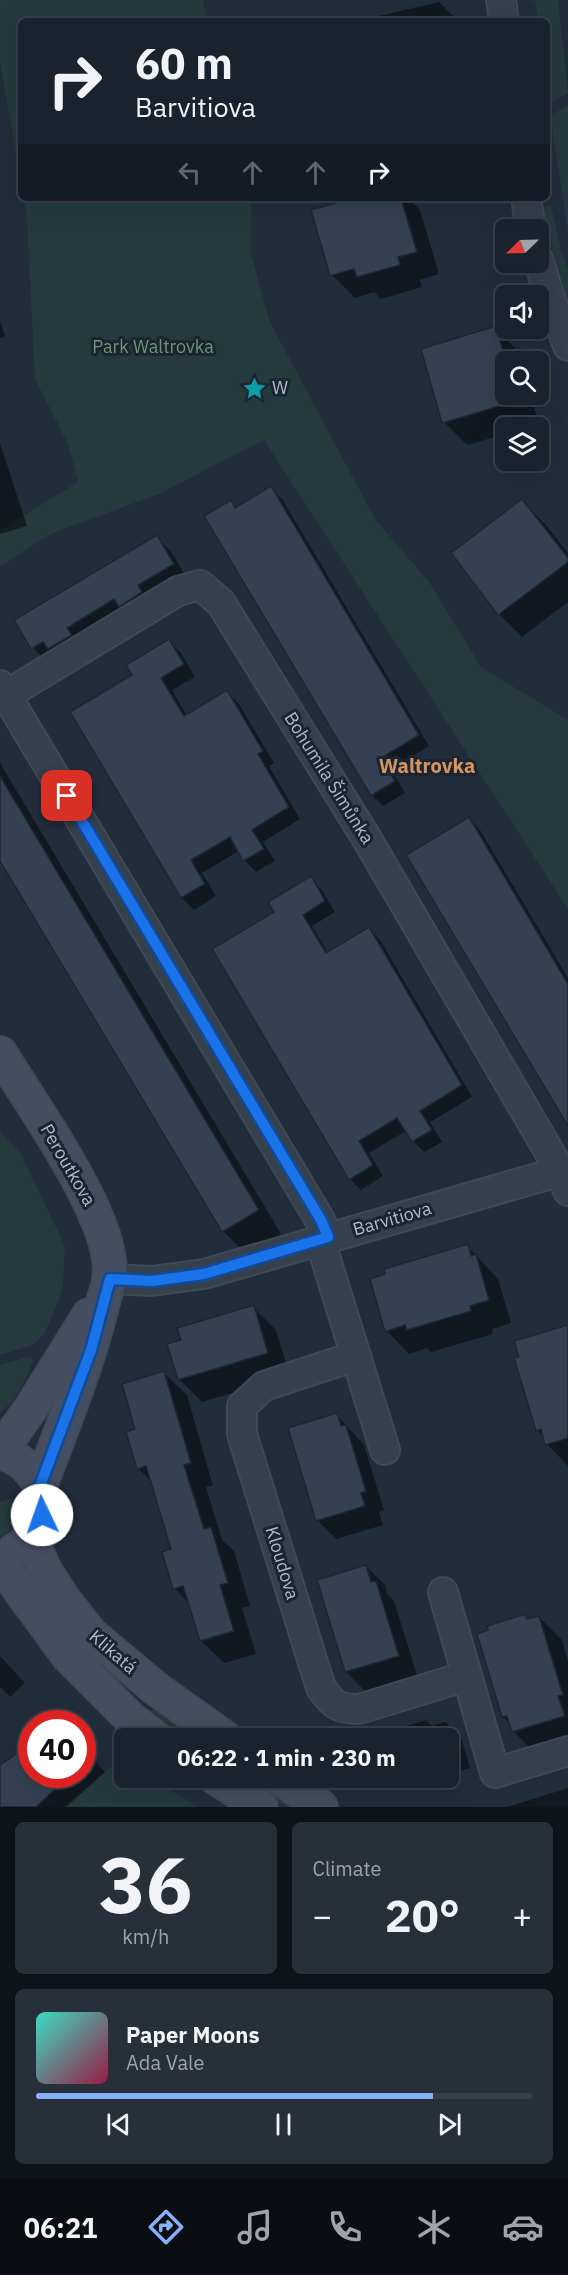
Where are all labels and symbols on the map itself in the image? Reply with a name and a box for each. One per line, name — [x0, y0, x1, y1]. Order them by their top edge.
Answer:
north arrow — [495, 219, 549, 273]
park label: Park Waltrovka — [92, 335, 214, 358]
place icon: W — [241, 375, 267, 401]
place label: W — [272, 376, 288, 399]
street label: Bohumila Šimůnka — [280, 707, 380, 848]
district label: Waltrovka — [379, 752, 475, 779]
pin — [41, 770, 92, 821]
street label: Peroutkova — [36, 1120, 101, 1210]
street label: Barvitiova — [350, 1196, 434, 1241]
position arrow — [10, 1483, 74, 1547]
street label: Kloudova — [260, 1523, 305, 1603]
street label: Klikatá — [85, 1625, 142, 1679]
speed limit sign: 40 — [18, 1710, 96, 1788]

